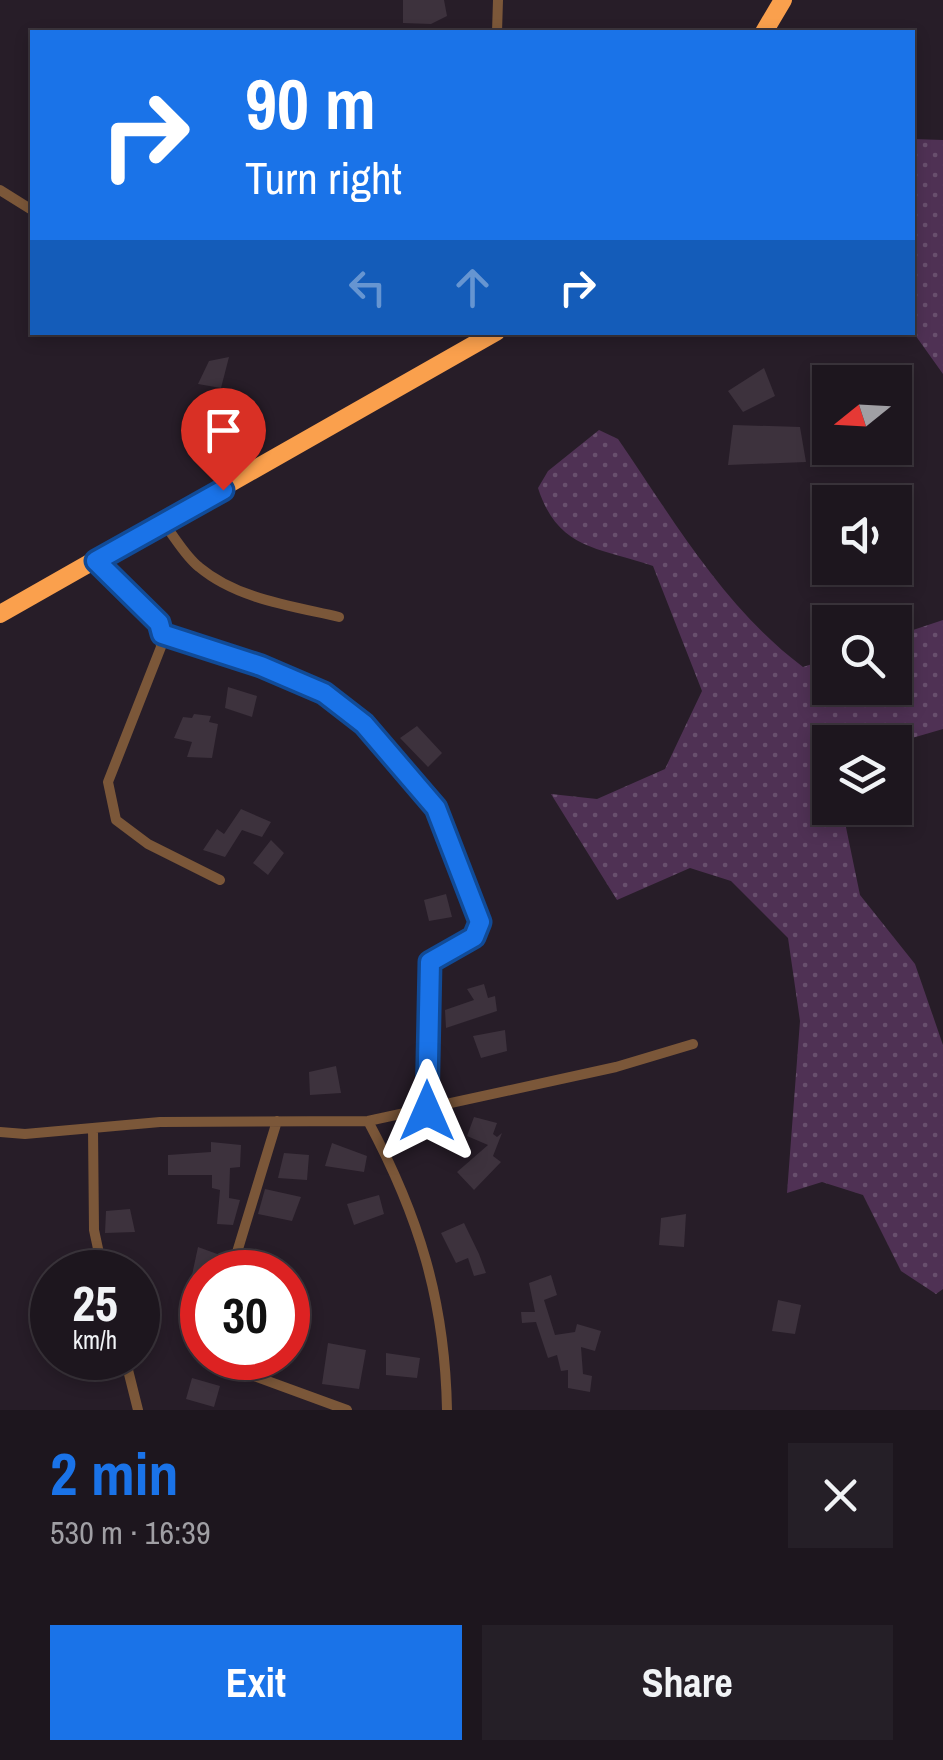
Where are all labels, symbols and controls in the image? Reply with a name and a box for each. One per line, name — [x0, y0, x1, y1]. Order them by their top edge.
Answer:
text: 90 m — [245, 57, 376, 151]
icon: right — [80, 70, 210, 200]
text: Turn right — [245, 147, 402, 208]
icon: left — [340, 260, 395, 315]
icon: ahead — [445, 260, 500, 315]
icon: right — [550, 260, 605, 315]
north arrow — [812, 365, 912, 465]
map controls — [812, 365, 912, 825]
pin — [181, 388, 266, 491]
icon: arrive — [196, 403, 251, 458]
button: sound — [812, 485, 912, 585]
button: search — [812, 605, 912, 705]
button: layers — [812, 725, 912, 825]
position arrow — [375, 1059, 479, 1163]
speed limit sign: 30 — [180, 1250, 310, 1380]
text: 25 — [72, 1269, 118, 1337]
text: km/h — [73, 1323, 117, 1357]
text: 2 min — [50, 1433, 179, 1514]
button: close — [788, 1443, 893, 1548]
text: 530 m · 16:39 — [50, 1511, 210, 1554]
button: Exit — [50, 1625, 462, 1740]
button: Share — [482, 1625, 893, 1740]

